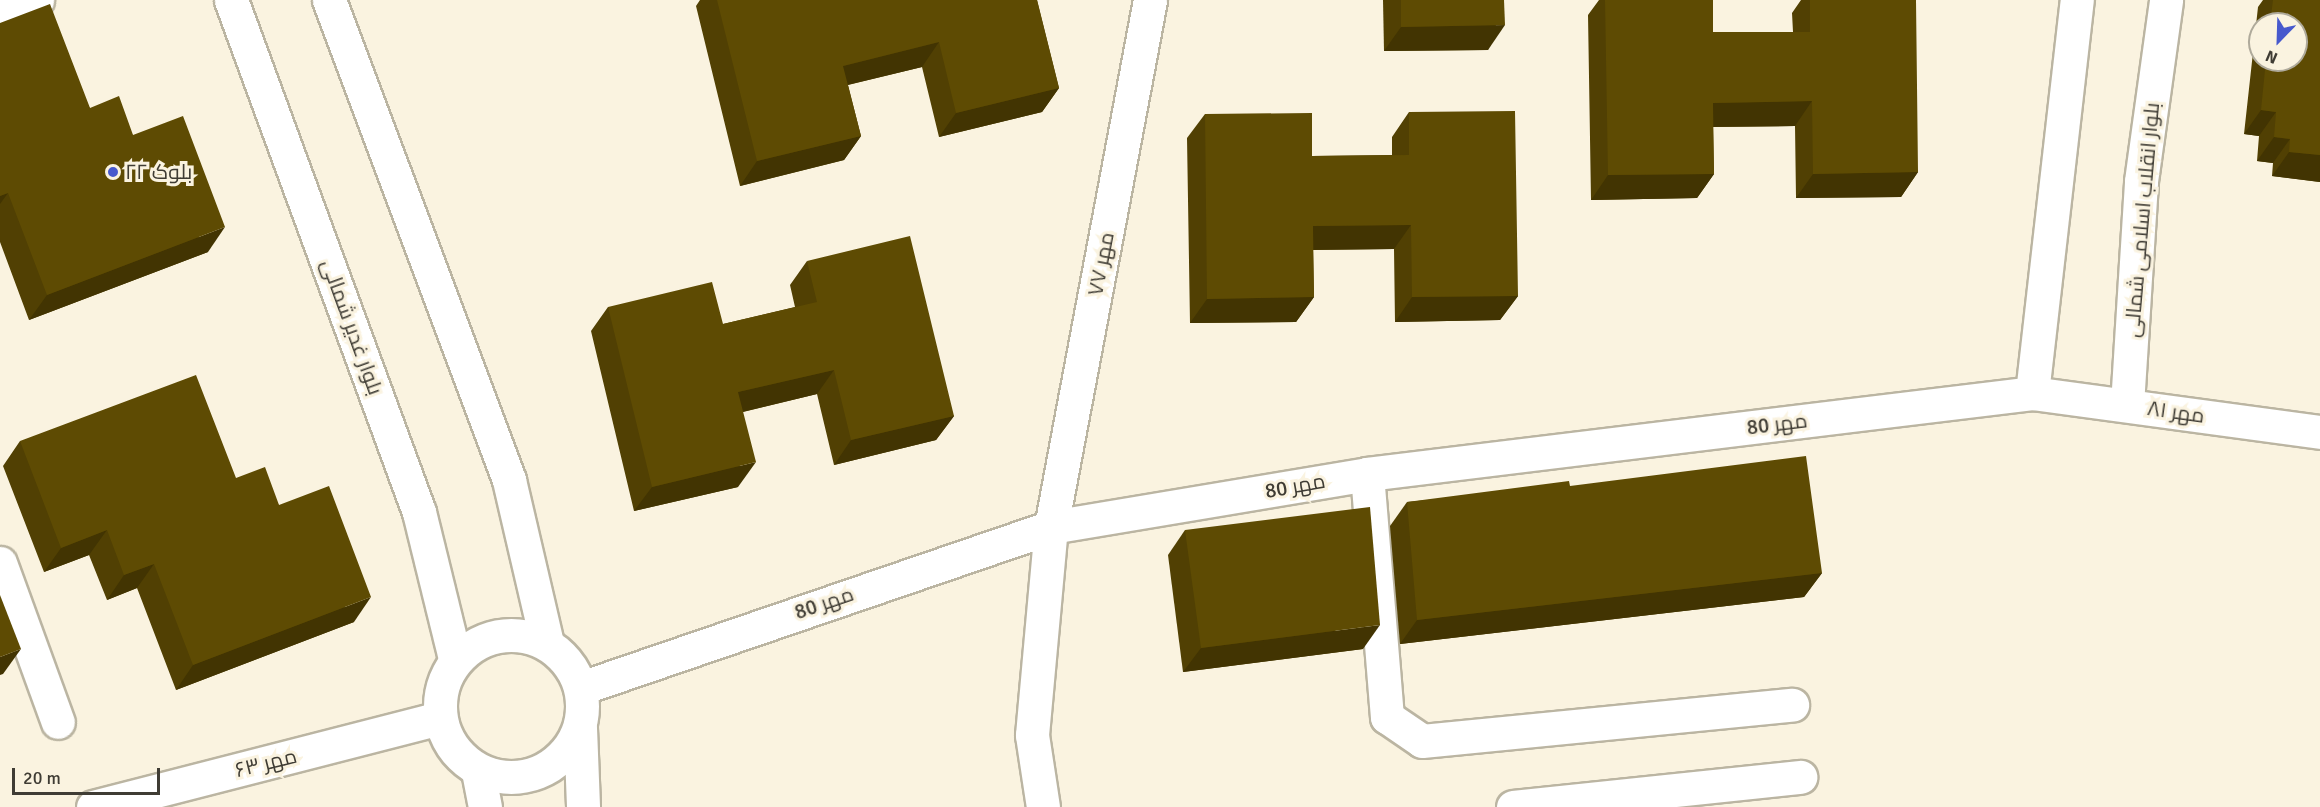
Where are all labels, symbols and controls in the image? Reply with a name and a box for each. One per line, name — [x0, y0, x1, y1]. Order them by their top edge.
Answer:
north arrow — [2248, 12, 2308, 72]
text: N — [2263, 45, 2281, 68]
street label: بلوار انقلاب اسلامی شمالی — [2119, 101, 2165, 339]
place label: بلوک ۲۲ — [125, 159, 192, 185]
marker: بلوک ۲۲ — [106, 165, 120, 179]
street label: مهر ۷۷ — [1082, 230, 1120, 298]
street label: بلوار غدیر شمالی — [316, 256, 388, 398]
street label: مهر ۸۱ — [2146, 395, 2206, 429]
street label: مهر 80 — [1745, 408, 1809, 440]
street label: مهر 80 — [1263, 468, 1327, 504]
street label: مهر 80 — [791, 581, 857, 625]
street label: مهر ۶۳ — [233, 743, 299, 783]
scale bar — [15, 756, 164, 794]
text: 20 m — [23, 767, 61, 789]

